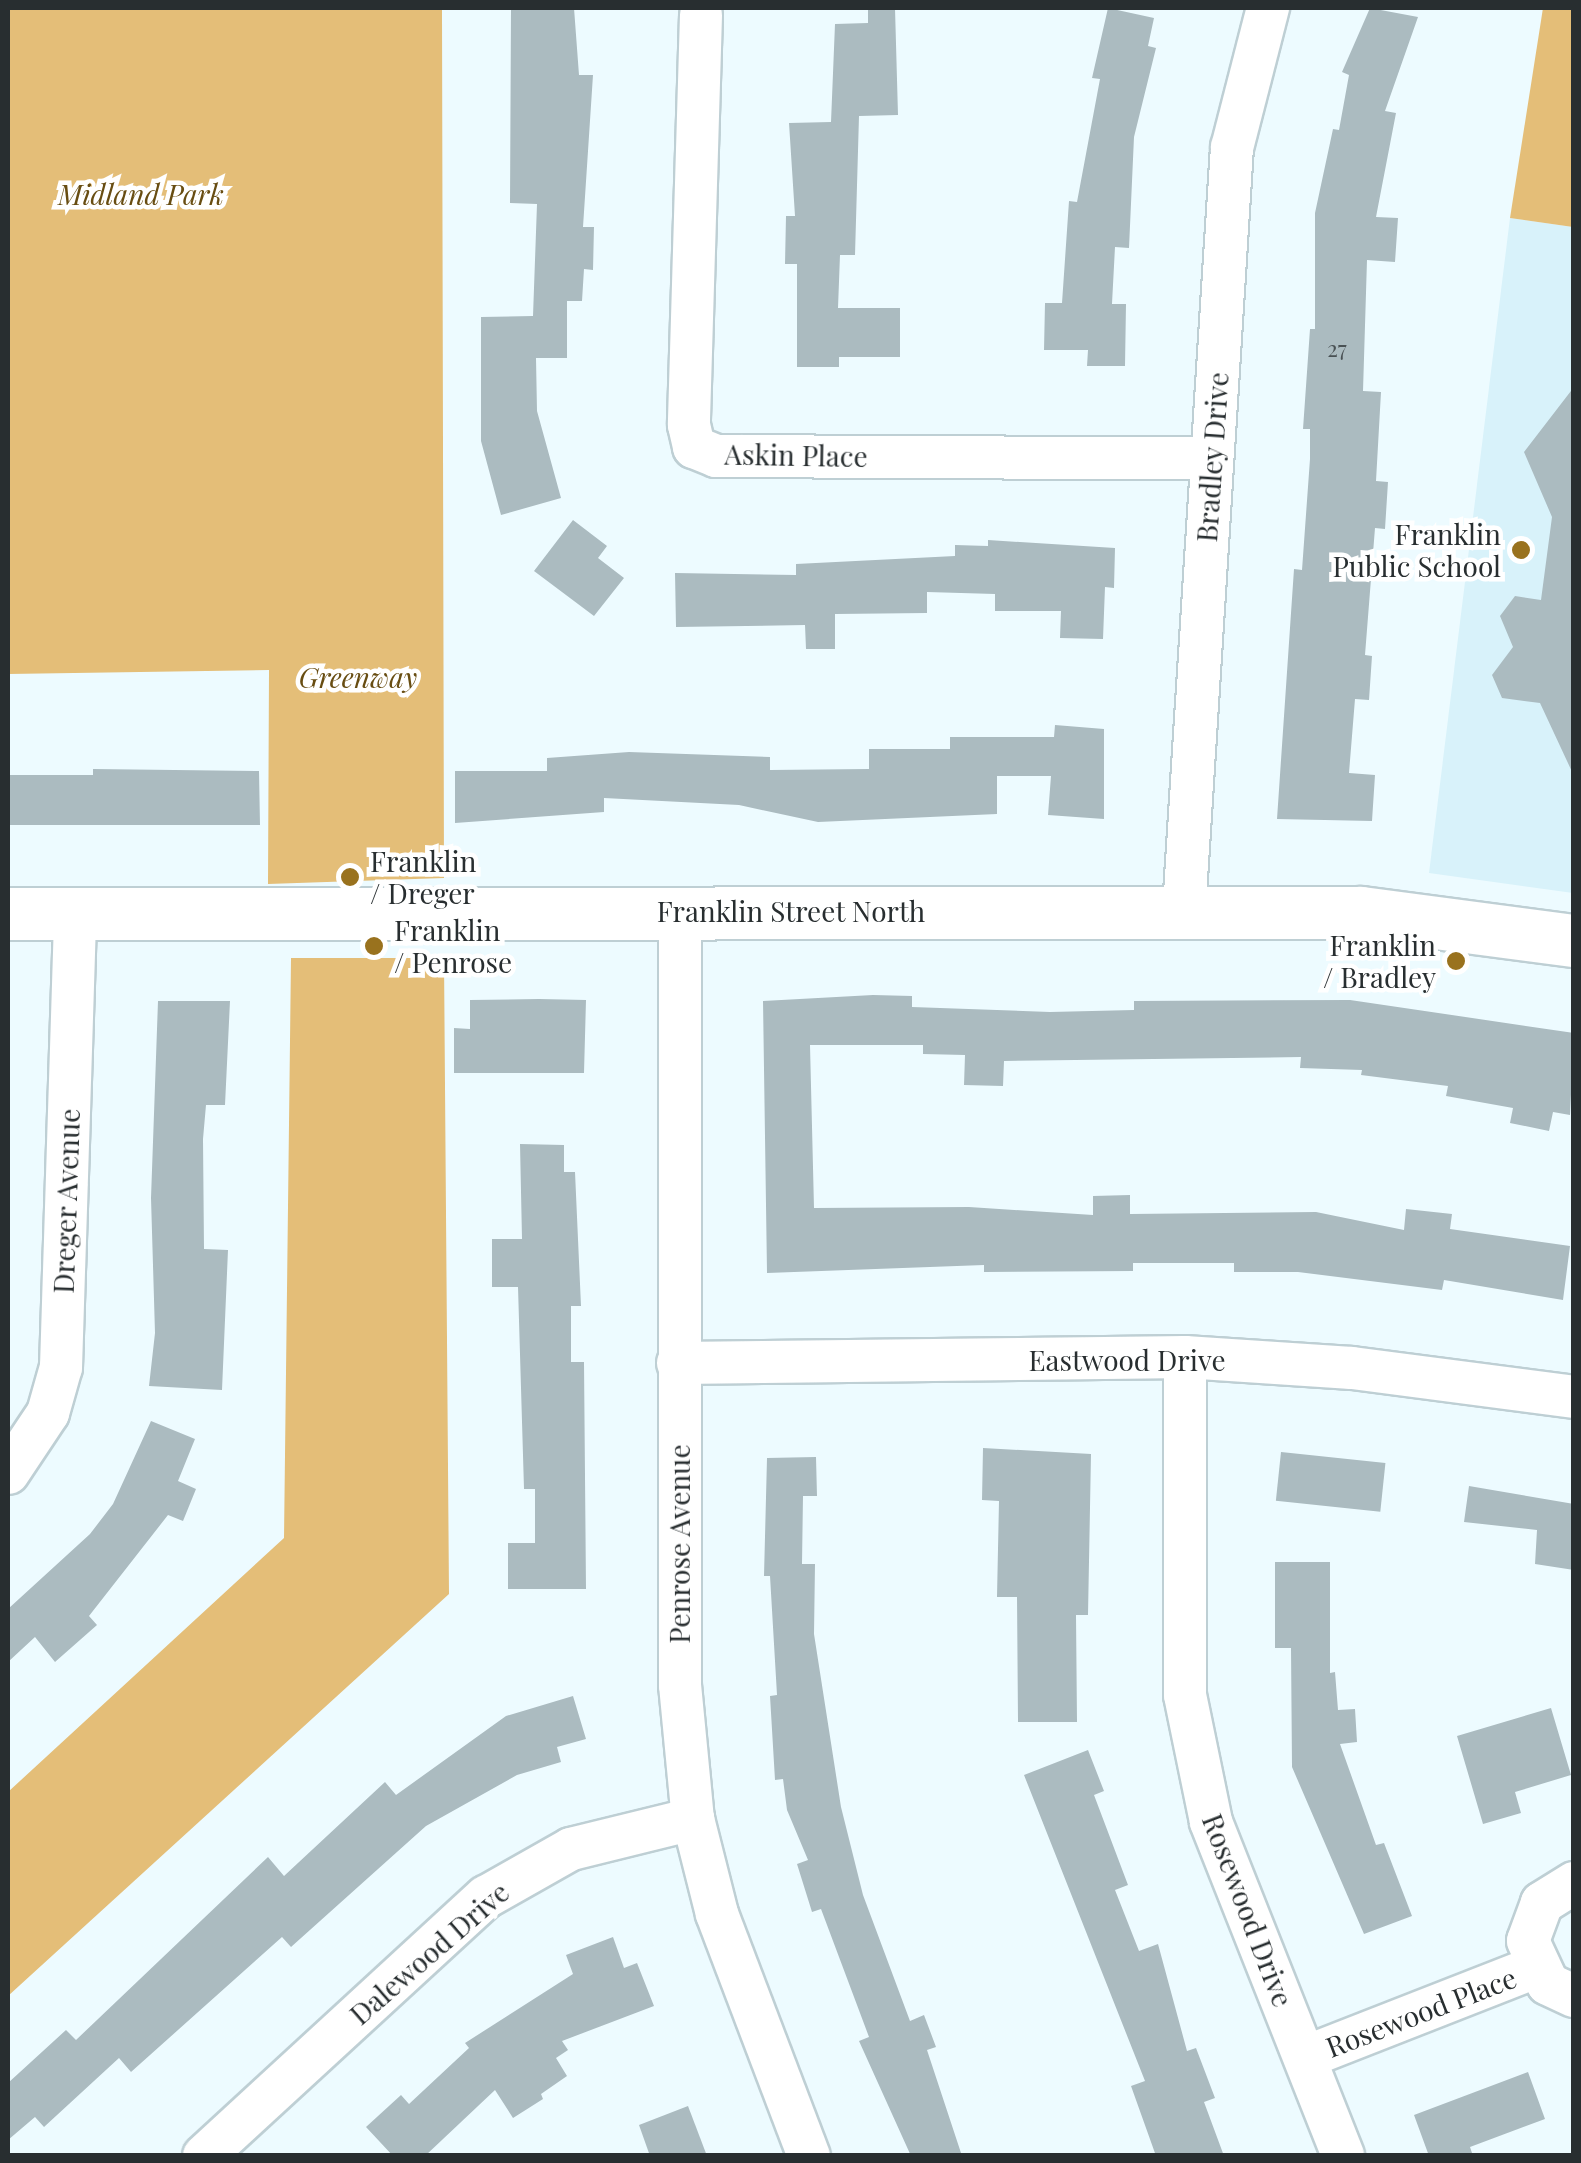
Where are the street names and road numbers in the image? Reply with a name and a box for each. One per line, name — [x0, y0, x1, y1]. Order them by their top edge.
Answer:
street label: Bradley Drive — [1189, 370, 1235, 544]
street label: Askin Place — [724, 437, 868, 473]
street label: Franklin Street North — [656, 894, 926, 928]
street label: Dreger Avenue — [46, 1107, 86, 1295]
street label: Eastwood Drive — [1028, 1343, 1226, 1377]
street label: Penrose Avenue — [662, 1444, 696, 1644]
street label: Rosewood Drive — [1196, 1809, 1300, 2011]
street label: Dalewood Drive — [343, 1875, 515, 2031]
street label: Rosewood Place — [1321, 1960, 1521, 2064]

